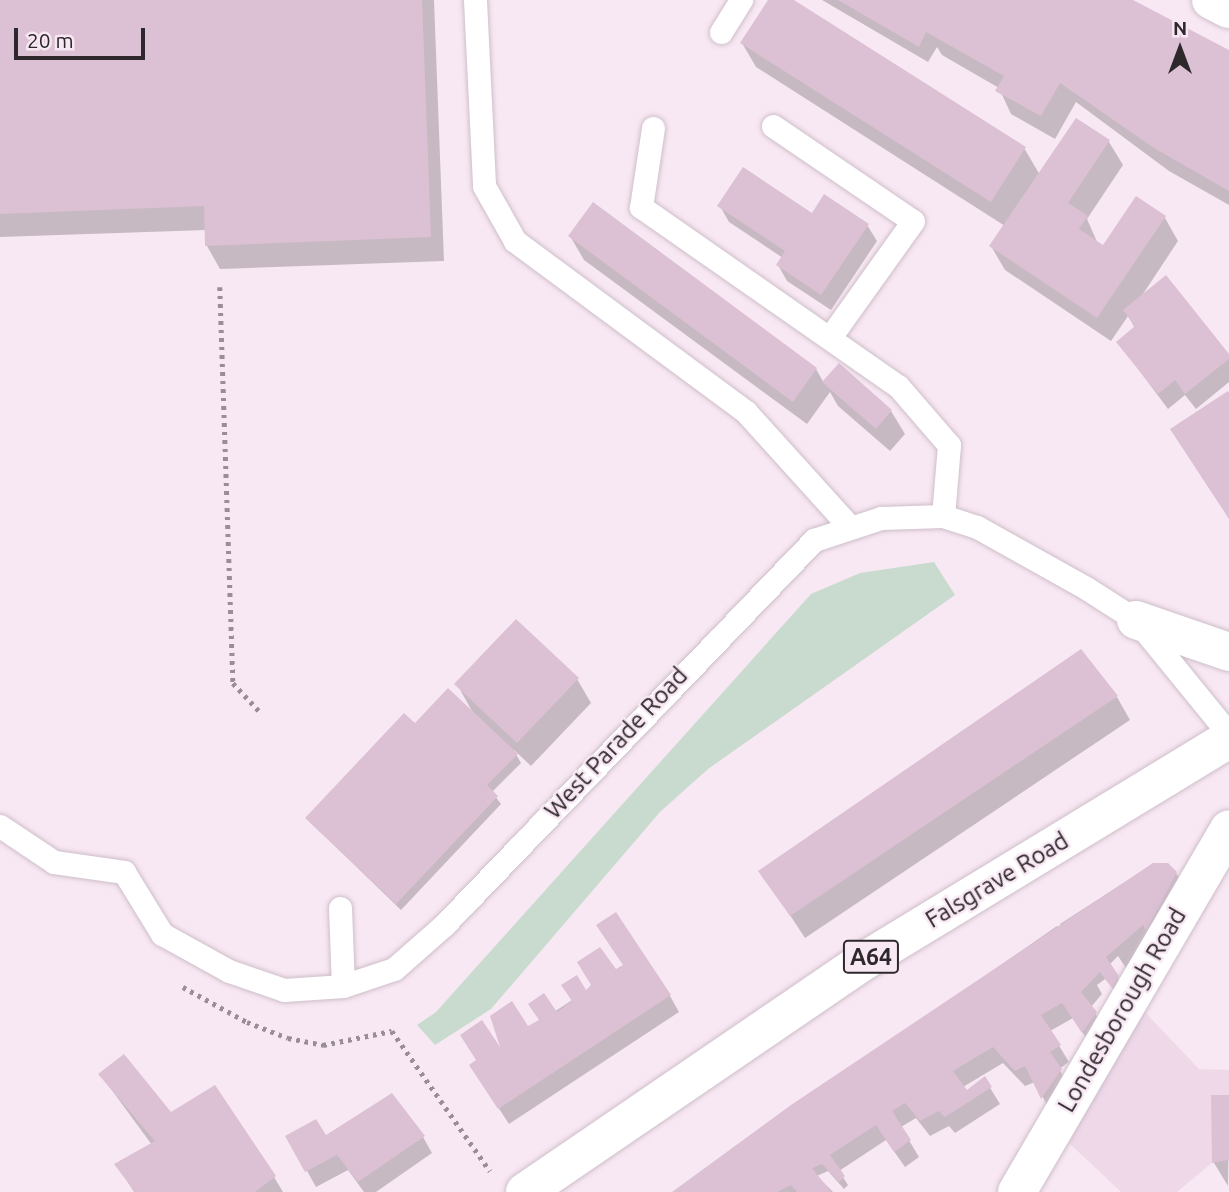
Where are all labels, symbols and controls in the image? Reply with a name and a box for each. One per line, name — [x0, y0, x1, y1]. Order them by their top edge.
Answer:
scale bar — [18, 14, 149, 58]
north arrow — [1145, 14, 1215, 84]
text: N — [1173, 17, 1187, 39]
text: 20 m — [27, 28, 74, 52]
street label: West Parade Road — [538, 661, 694, 825]
street label: Falsgrave Road — [920, 826, 1074, 934]
street label: Londesborough Road — [1052, 903, 1192, 1117]
road number: A64 — [841, 938, 901, 976]

